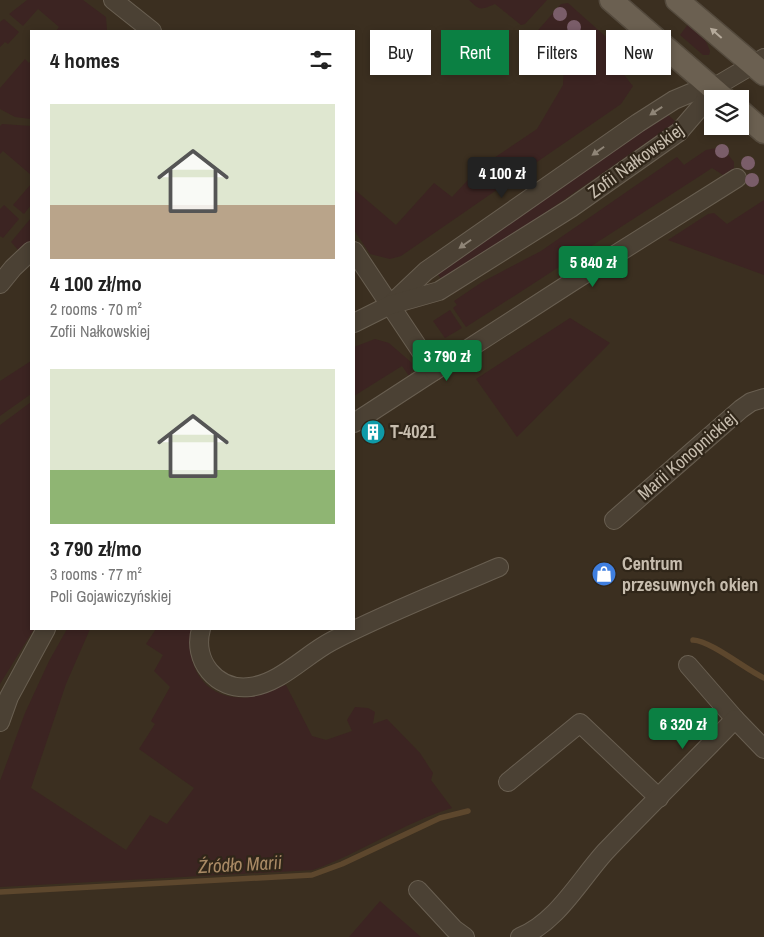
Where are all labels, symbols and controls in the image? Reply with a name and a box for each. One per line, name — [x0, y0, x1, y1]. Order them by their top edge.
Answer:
one-way arrow — [709, 27, 722, 38]
chip: Buy — [370, 30, 431, 75]
chip: Rent — [441, 30, 509, 75]
chip: Filters — [519, 30, 596, 75]
chip: New — [606, 30, 671, 75]
text: 4 homes — [50, 46, 120, 75]
icon: filters — [307, 46, 335, 74]
map controls — [704, 90, 749, 135]
button: layers — [704, 90, 749, 135]
one-way arrow — [650, 107, 663, 116]
street label: Zofii Nałkowskiej — [583, 117, 689, 204]
icon: home — [148, 136, 238, 226]
one-way arrow — [591, 146, 605, 156]
pin: 4 100 zł — [450, 156, 554, 199]
text: 4 100 zł — [479, 162, 525, 184]
one-way arrow — [458, 239, 472, 249]
pin: 5 840 zł — [541, 246, 645, 288]
text: 5 840 zł — [570, 251, 616, 273]
text: 4 100 zł/mo — [50, 269, 142, 298]
text: 2 rooms · 70 m² — [50, 298, 142, 320]
text: Zofii Nałkowskiej — [50, 320, 150, 342]
pin: 3 790 zł — [395, 340, 499, 382]
text: 3 790 zł — [424, 345, 470, 367]
icon: home — [148, 401, 238, 491]
street label: Marii Konopnickiej — [632, 406, 741, 505]
building icon: T-4021 — [360, 419, 386, 445]
place label: T-4021 — [390, 419, 437, 444]
text: 3 790 zł/mo — [50, 534, 142, 563]
place label: Centrum przesuwnych okien — [622, 551, 758, 597]
shop icon: Centrum przesuwnych okien — [591, 561, 617, 587]
text: 3 rooms · 77 m² — [50, 563, 142, 585]
text: Poli Gojawiczyńskiej — [50, 585, 171, 607]
pin: 6 320 zł — [631, 708, 735, 750]
text: 6 320 zł — [660, 713, 706, 735]
water label: Źródło Marii — [196, 849, 283, 879]

